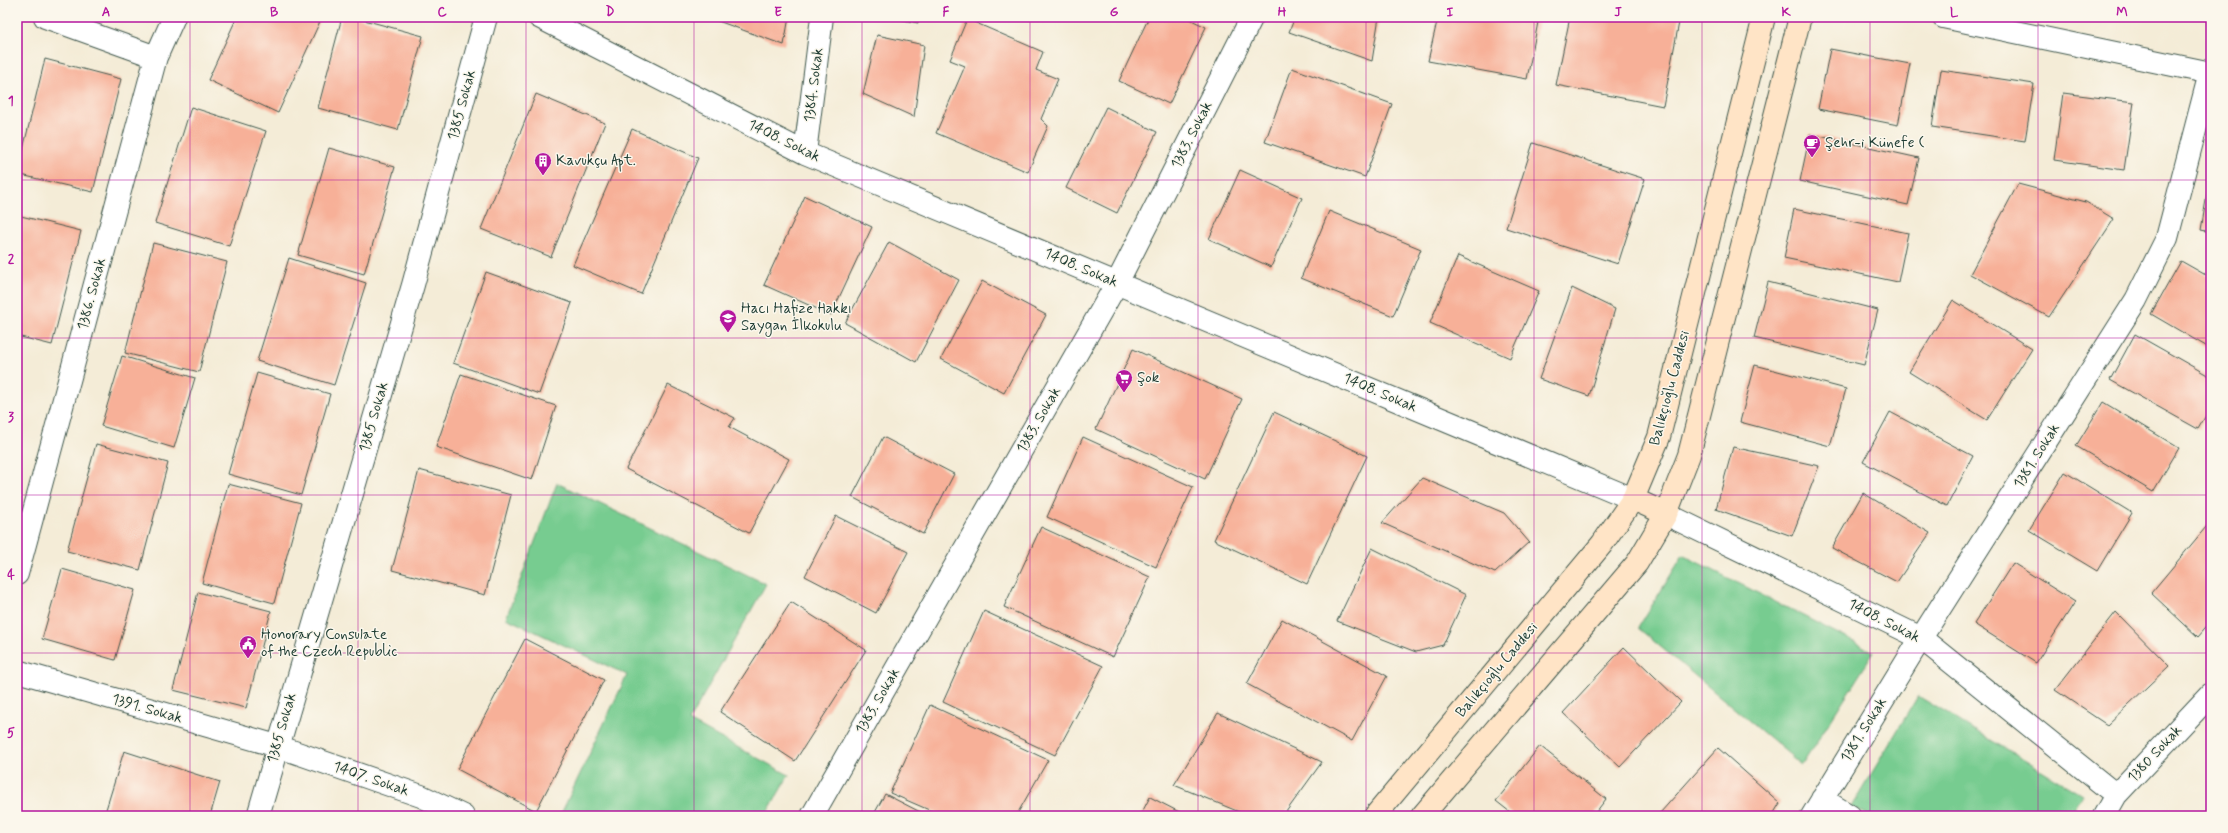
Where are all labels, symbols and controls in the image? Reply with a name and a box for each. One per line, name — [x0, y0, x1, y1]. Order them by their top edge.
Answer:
text: A — [102, 4, 110, 21]
text: B — [270, 4, 279, 21]
text: C — [437, 4, 447, 21]
text: D — [606, 4, 615, 21]
text: E — [774, 4, 782, 21]
text: F — [943, 4, 950, 21]
text: G — [1110, 4, 1119, 21]
text: H — [1278, 4, 1287, 21]
text: I — [1447, 4, 1454, 21]
text: J — [1614, 4, 1622, 21]
text: K — [1781, 4, 1791, 21]
text: L — [1950, 4, 1959, 21]
text: M — [2116, 4, 2128, 21]
street label: 1384. Sokak — [800, 47, 828, 123]
street label: 1385 Sokak — [443, 68, 481, 142]
text: 1 — [8, 93, 14, 110]
street label: 1383. Sokak — [1167, 98, 1217, 172]
street label: 1408. Sokak — [744, 115, 824, 167]
cafe icon: Şehr-i Künefe ( — [1802, 133, 1822, 158]
place label: Şehr-i Künefe ( — [1825, 133, 1925, 153]
building icon: Kavukçu Apt. — [533, 151, 553, 176]
place label: Kavukçu Apt. — [556, 151, 636, 172]
street label: 1408. Sokak — [1041, 243, 1121, 293]
text: 2 — [8, 251, 15, 268]
street label: 1386. Sokak — [73, 256, 111, 332]
place label: Hacı Hafize Hakkı Saygan İlkokulu — [741, 299, 852, 337]
school or university icon: Hacı Hafize Hakkı Saygan İlkokulu — [718, 308, 738, 333]
street label: Balıkçıoğlu Caddesi — [1645, 328, 1695, 448]
supermarket icon: Şok — [1114, 368, 1134, 393]
place label: Şok — [1137, 368, 1160, 388]
street label: 1408. Sokak — [1340, 368, 1420, 418]
street label: 1385 Sokak — [354, 380, 394, 454]
street label: 1383. Sokak — [1012, 383, 1066, 457]
text: 3 — [8, 409, 14, 426]
street label: 1381. Sokak — [2009, 420, 2065, 492]
text: 4 — [7, 567, 15, 584]
street label: 1408. Sokak — [1845, 594, 1923, 648]
street label: Balıkçıoğlu Caddesi — [1451, 618, 1543, 722]
place label: Honorary Consulate of the Czech Republic — [261, 625, 397, 662]
public building icon: Honorary Consulate of the Czech Republic — [238, 634, 258, 659]
street label: 1383. Sokak — [851, 664, 905, 738]
street label: 1391. Sokak — [109, 689, 185, 729]
street label: 1385 Sokak — [262, 691, 302, 765]
street label: 1381. Sokak — [1836, 694, 1892, 766]
street label: 1380 Sokak — [2123, 721, 2187, 787]
text: 5 — [7, 725, 15, 742]
street label: 1407. Sokak — [330, 757, 412, 801]

